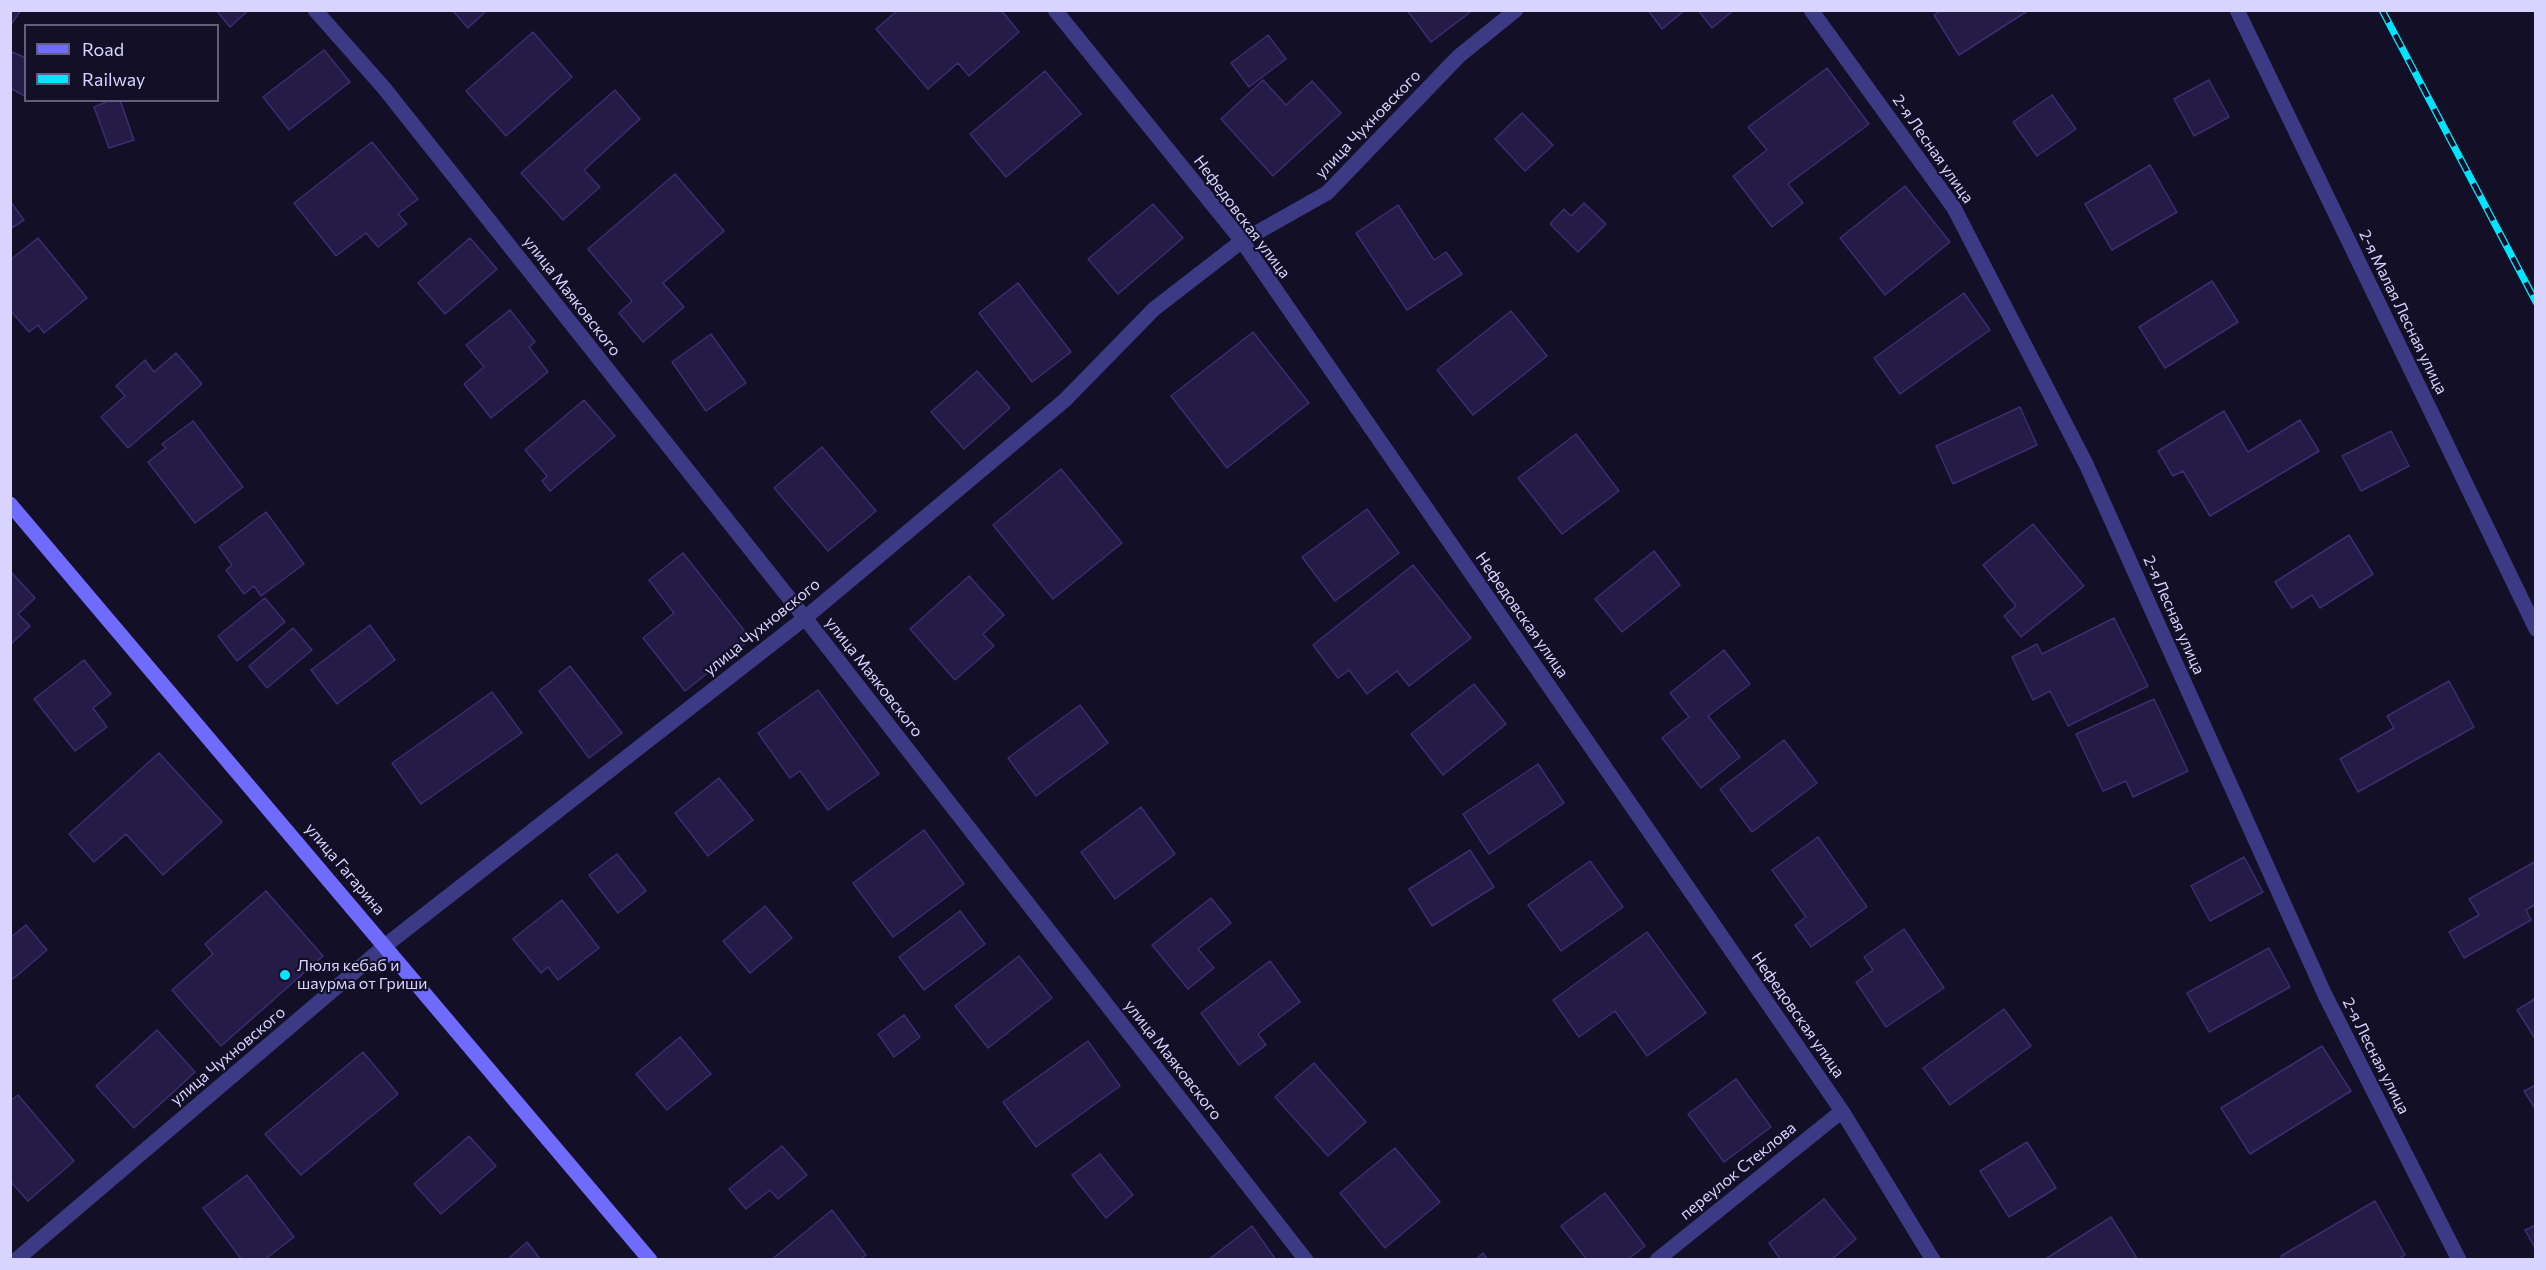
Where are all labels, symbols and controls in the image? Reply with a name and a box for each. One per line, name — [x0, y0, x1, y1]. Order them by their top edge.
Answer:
legend — [24, 24, 219, 102]
text: Road — [82, 38, 124, 60]
street label: улица Чухновского — [1311, 66, 1425, 182]
text: Railway — [82, 68, 145, 90]
street label: 2-я Лесная улица — [1888, 91, 1978, 207]
street label: Нефедовская улица — [1190, 152, 1294, 282]
street label: 2-я Малая Лесная улица — [2355, 227, 2451, 397]
street label: улица Маяковского — [519, 232, 625, 360]
street label: Нефедовская улица — [1471, 549, 1573, 681]
street label: 2-я Лесная улица — [2139, 553, 2209, 677]
street label: улица Чухновского — [700, 574, 824, 680]
street label: улица Маяковского — [821, 613, 927, 741]
street label: улица Гагарина — [301, 819, 389, 919]
street label: Нефедовская улица — [1747, 949, 1849, 1081]
place label: Люля кебаб и шаурма от Гриши — [297, 956, 428, 994]
marker: Люля кебаб и шаурма от Гриши — [278, 968, 292, 982]
street label: 2-я Лесная улица — [2338, 995, 2414, 1117]
street label: улица Маяковского — [1120, 996, 1226, 1124]
street label: улица Чухновского — [167, 1002, 289, 1110]
street label: переулок Стеклова — [1676, 1118, 1800, 1224]

